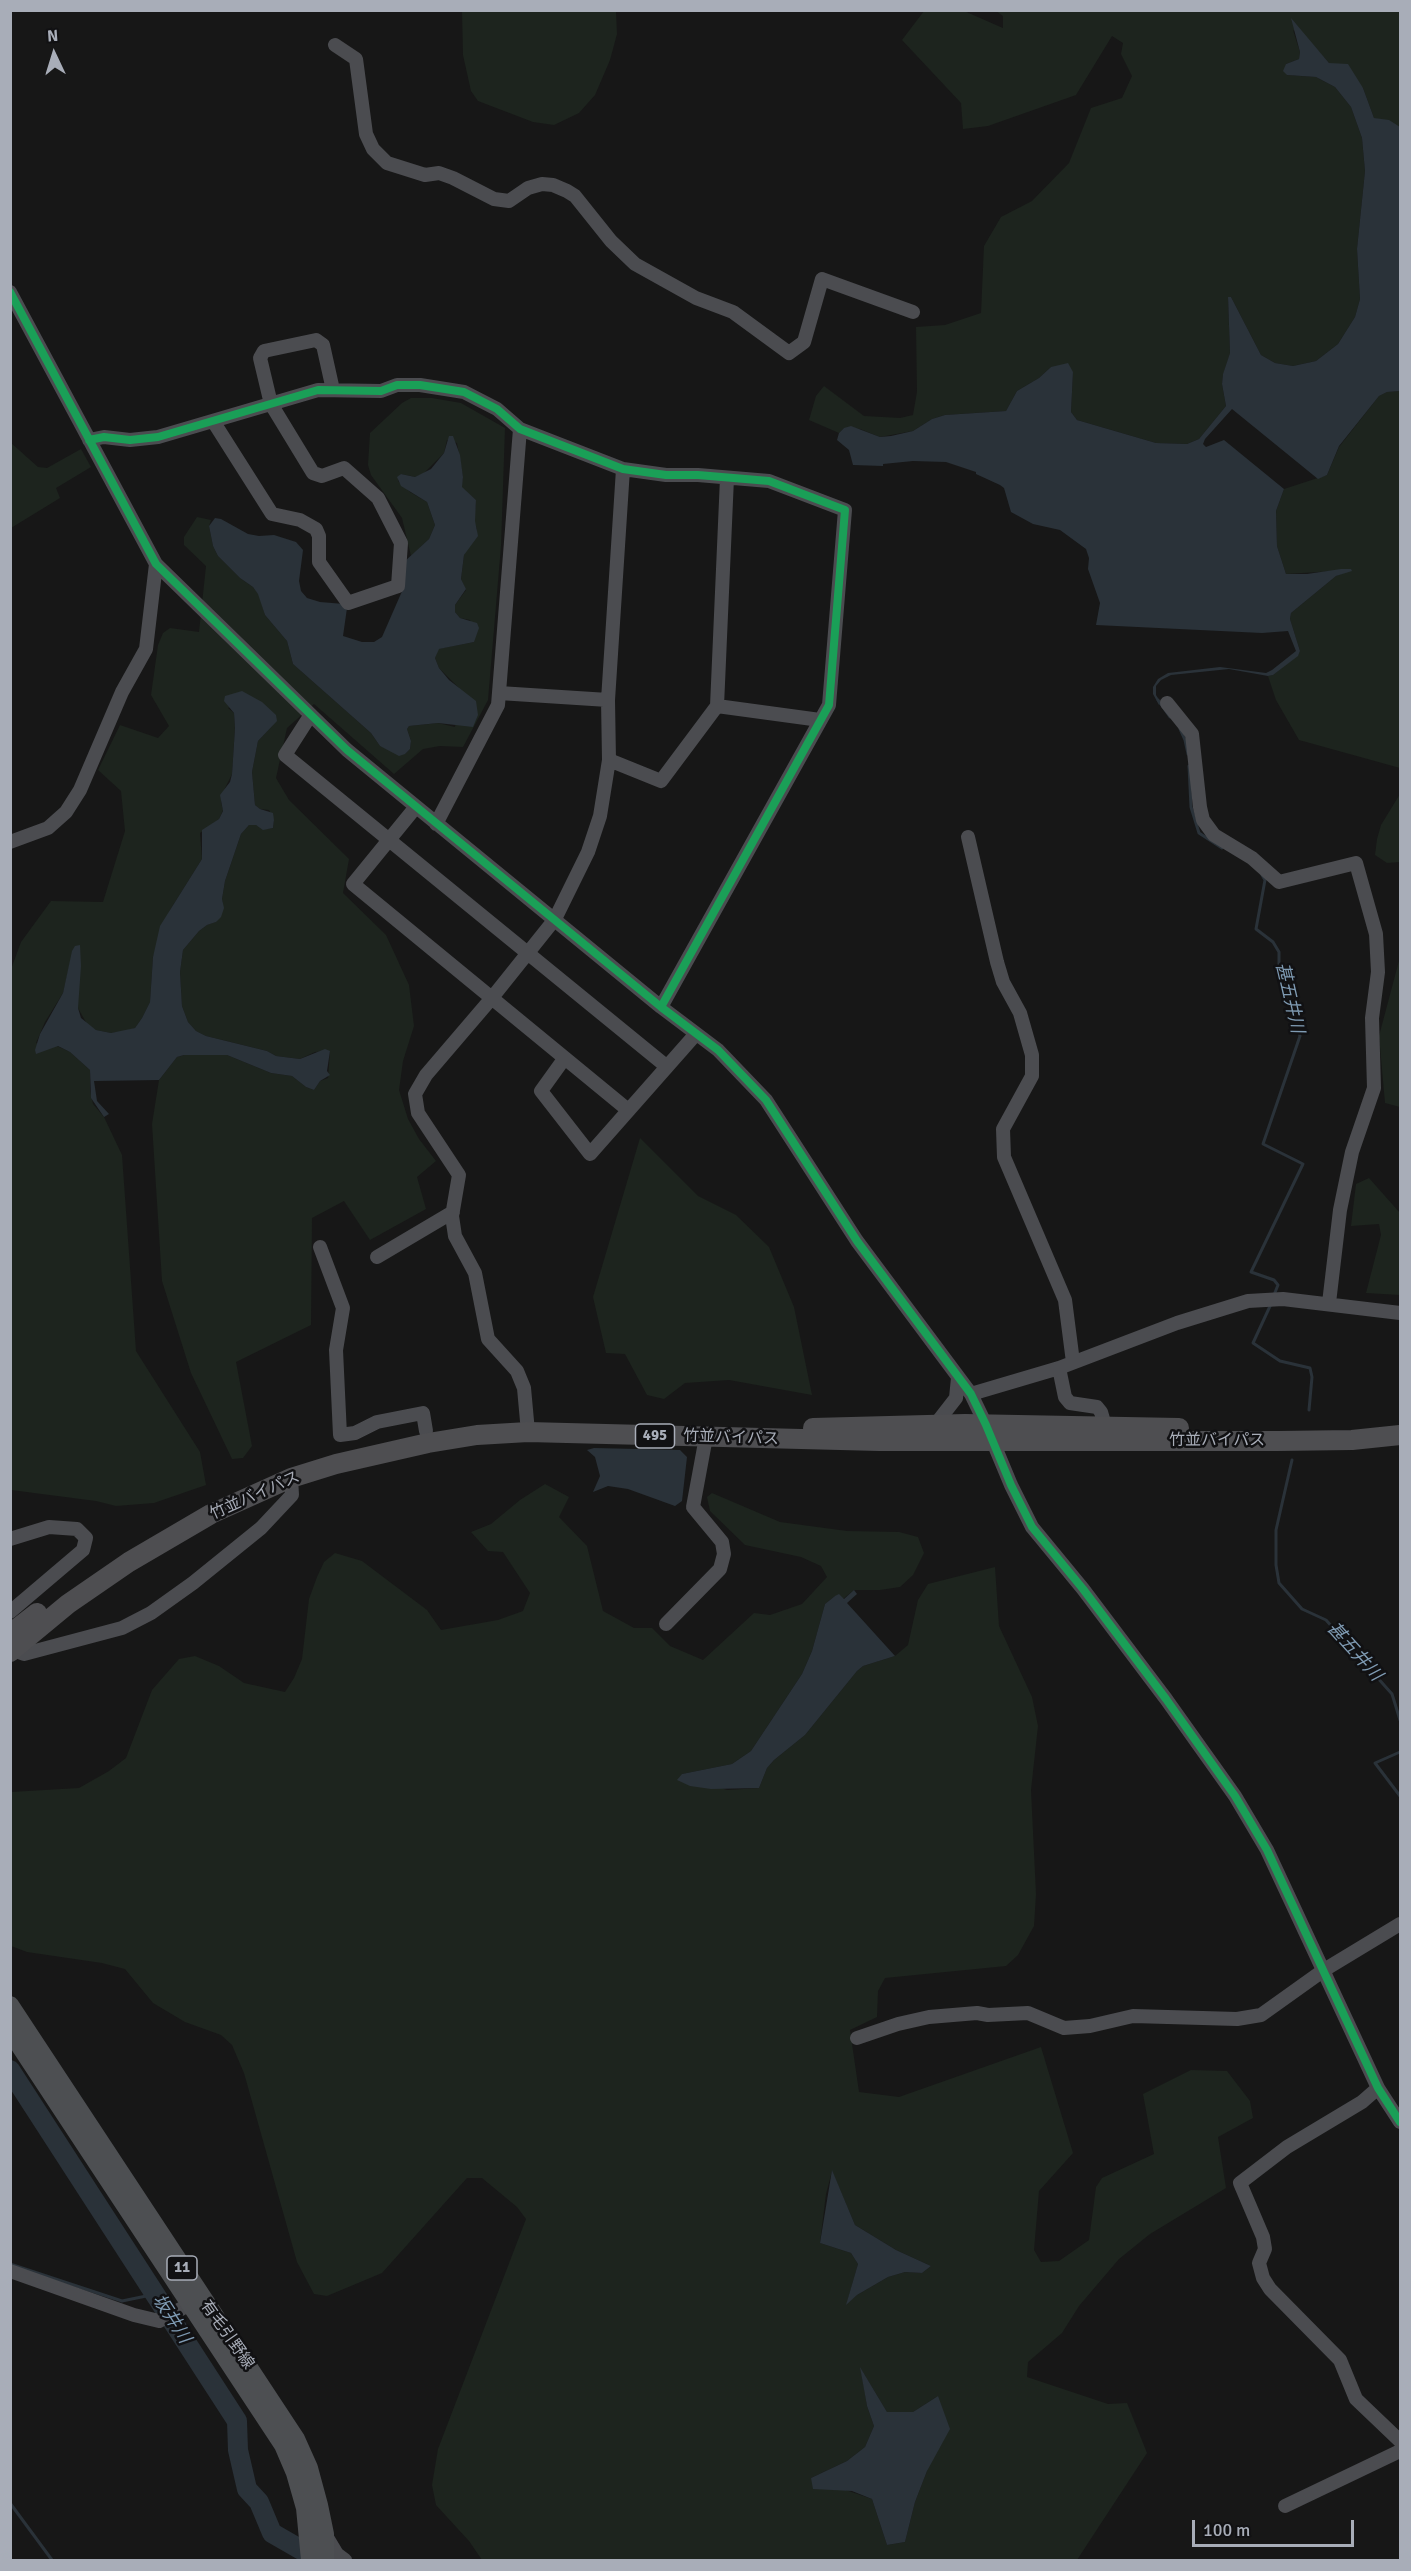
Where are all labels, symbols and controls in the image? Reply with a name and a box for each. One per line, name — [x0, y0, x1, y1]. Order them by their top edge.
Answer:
north arrow — [24, 24, 84, 84]
text: N — [46, 26, 59, 46]
water label: 甚五井川 — [1270, 960, 1308, 1036]
road number: 495 — [636, 1424, 674, 1448]
street label: 竹並バイパス — [683, 1427, 779, 1449]
street label: 竹並バイパス — [1169, 1431, 1265, 1451]
street label: 竹並バイパス — [207, 1468, 303, 1524]
water label: 甚五井川 — [1322, 1618, 1386, 1686]
road number: 11 — [167, 2256, 197, 2280]
water label: 坂井川 — [147, 2290, 195, 2348]
street label: 有毛引野線 — [196, 2297, 258, 2373]
scale bar — [1195, 2508, 1357, 2546]
text: 100 m — [1203, 2519, 1250, 2541]

